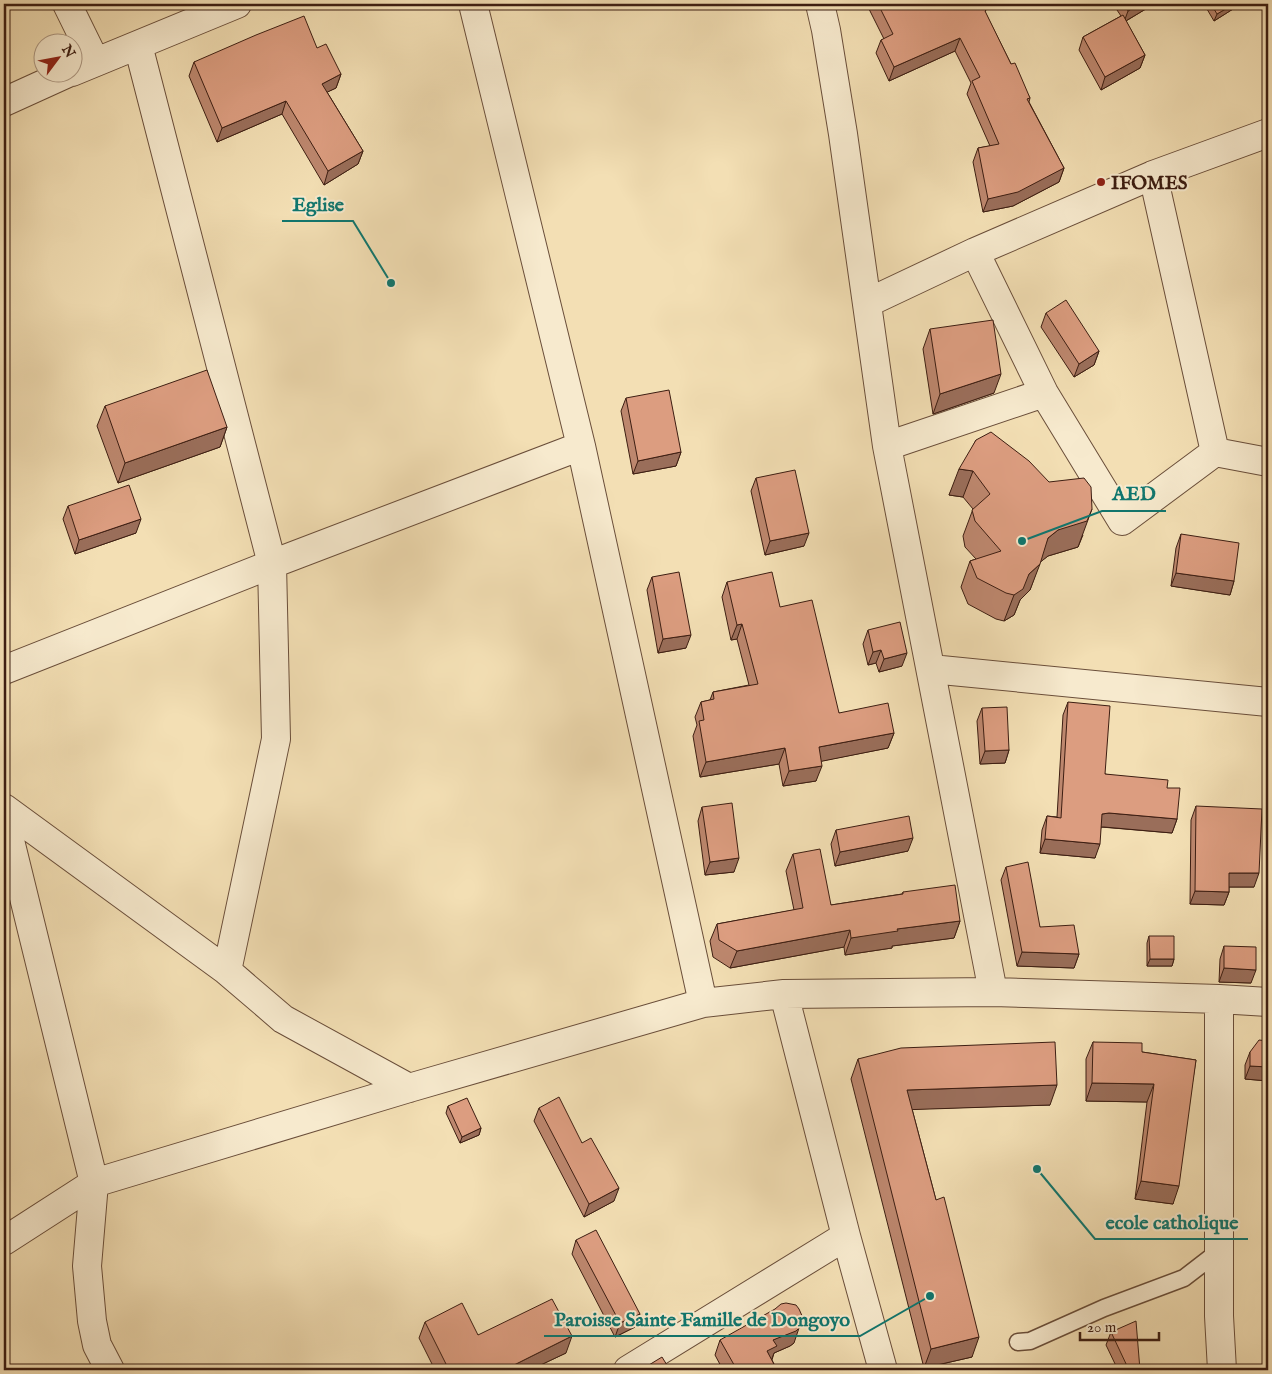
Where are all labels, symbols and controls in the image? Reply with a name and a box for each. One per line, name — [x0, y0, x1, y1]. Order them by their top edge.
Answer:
north arrow — [32, 32, 82, 82]
text: N — [57, 41, 79, 62]
place label: IFOMES — [1111, 172, 1188, 196]
marker: IFOMES — [1095, 176, 1107, 188]
callout: Eglise — [282, 186, 353, 221]
text: Eglise — [292, 193, 345, 218]
callout: AED — [1102, 476, 1166, 511]
text: AED — [1111, 482, 1156, 507]
callout: ecole catholique — [1095, 1204, 1248, 1239]
text: ecole catholique — [1106, 1211, 1239, 1236]
callout: Paroisse Sainte Famille de Dongoyo — [544, 1301, 860, 1336]
text: Paroisse Sainte Famille de Dongoyo — [554, 1308, 850, 1333]
scale bar — [1080, 1309, 1158, 1341]
text: 20 m — [1087, 1318, 1117, 1337]

